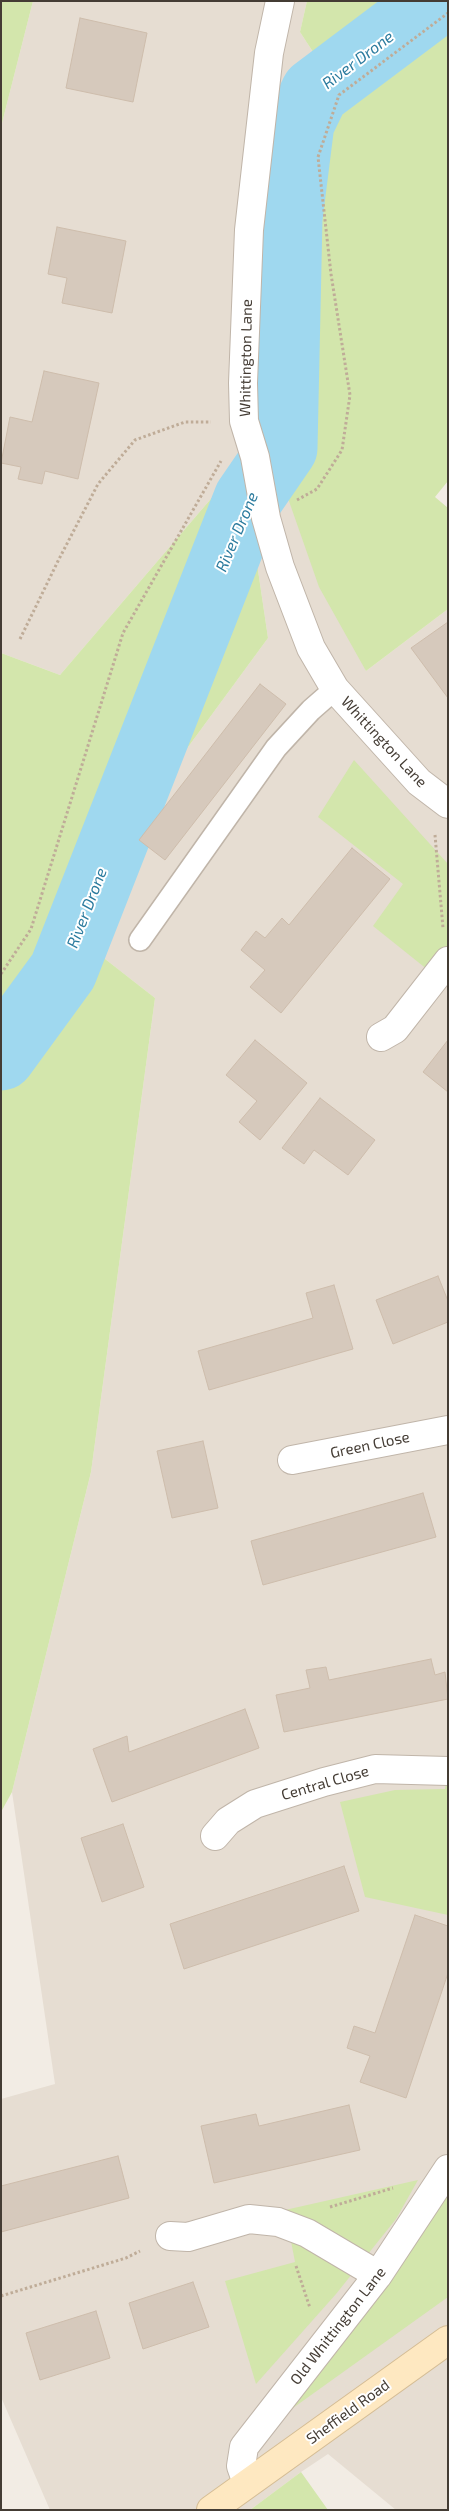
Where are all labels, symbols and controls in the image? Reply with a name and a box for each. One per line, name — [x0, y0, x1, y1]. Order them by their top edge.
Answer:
water label: River Drone — [318, 27, 398, 93]
street label: Whittington Lane — [236, 299, 256, 417]
water label: River Drone — [212, 489, 262, 575]
street label: Whittington Lane — [337, 693, 431, 791]
water label: River Drone — [63, 865, 111, 951]
street label: Green Close — [329, 1428, 411, 1462]
street label: Central Close — [279, 1762, 371, 1804]
street label: Old Whittington Lane — [286, 2264, 390, 2388]
street label: Sheffield Road — [303, 2376, 393, 2448]

